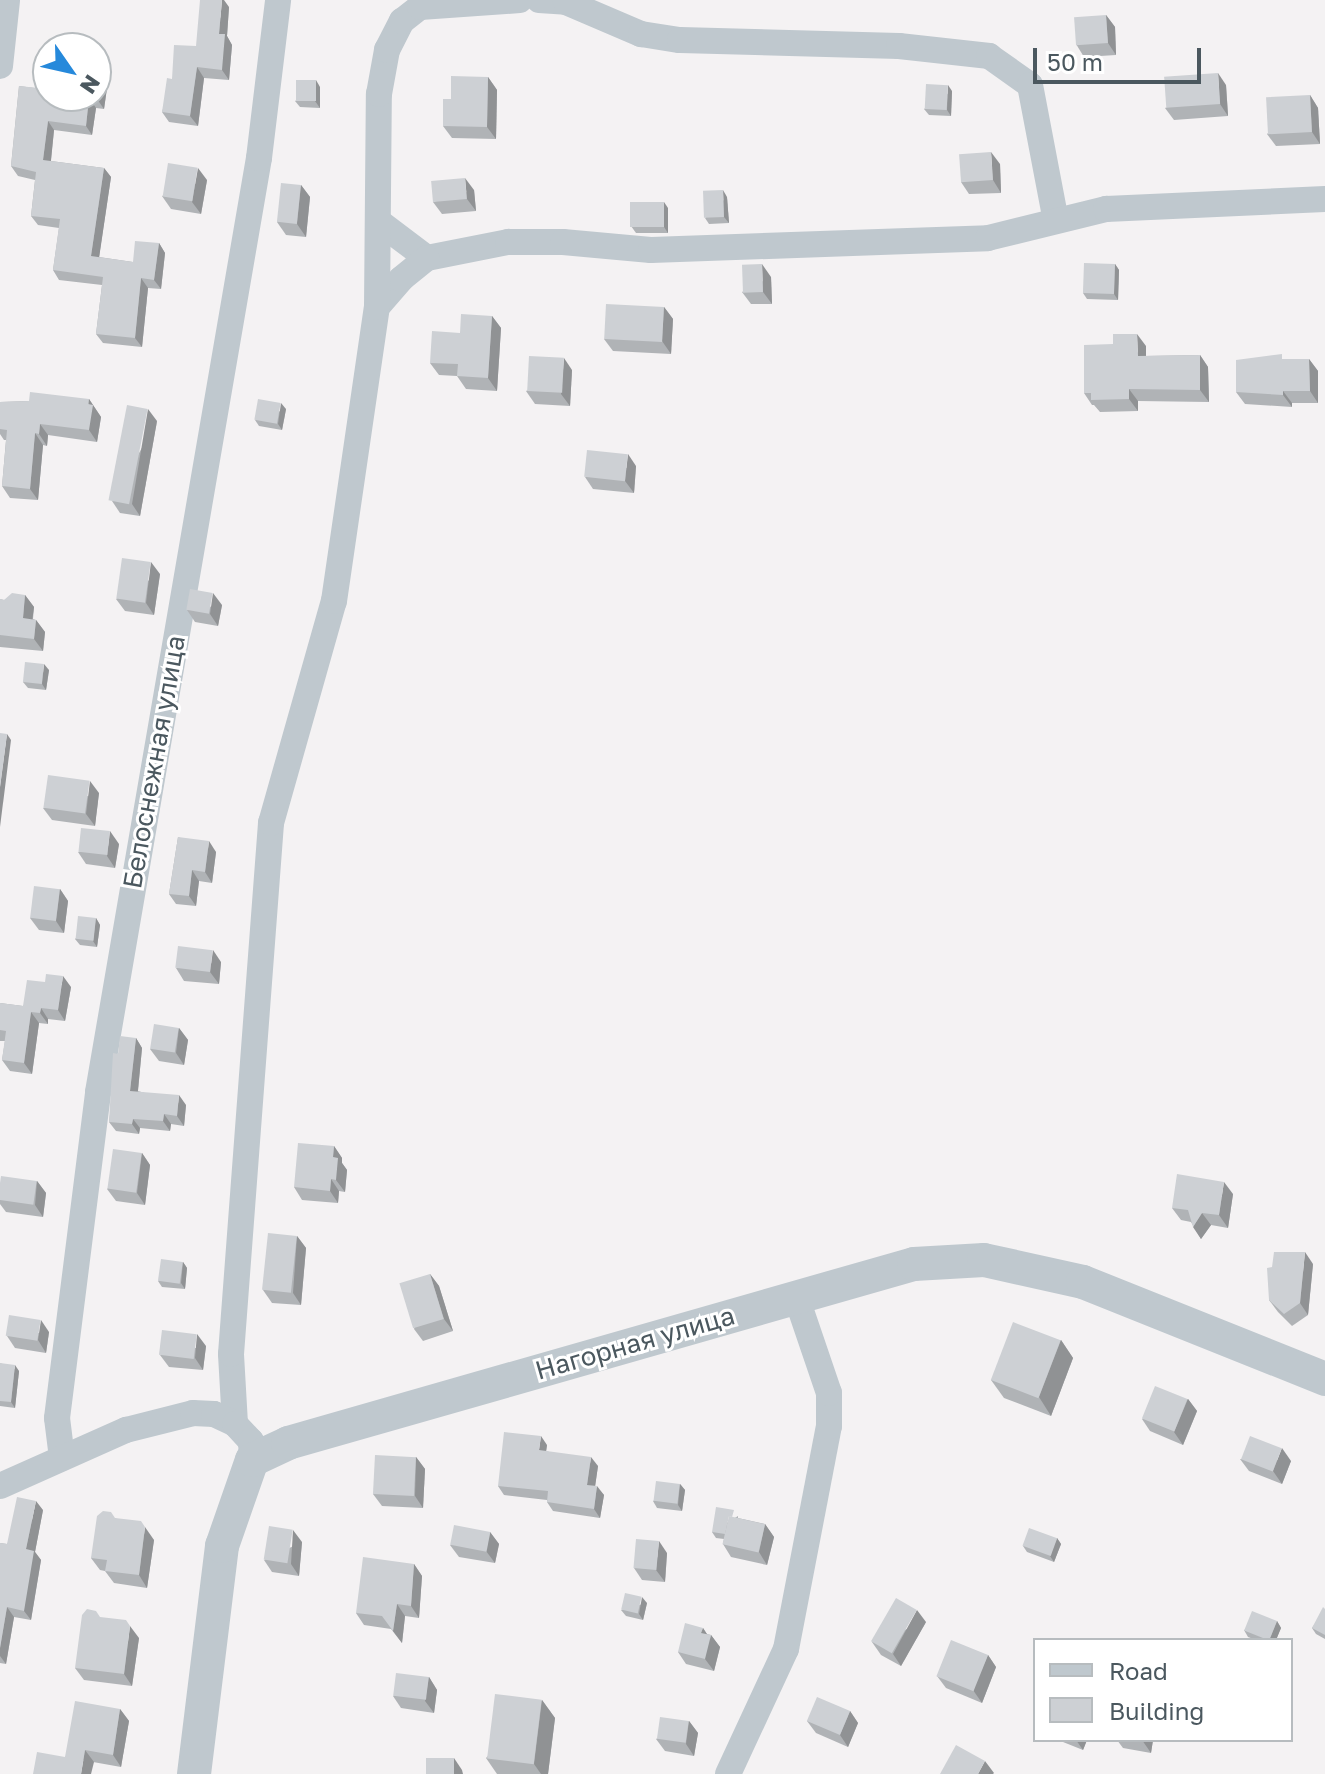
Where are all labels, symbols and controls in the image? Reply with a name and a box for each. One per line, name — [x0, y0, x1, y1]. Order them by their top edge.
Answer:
north arrow — [32, 32, 112, 112]
scale bar — [1037, 32, 1205, 82]
text: 50 m — [1047, 47, 1103, 76]
text: N — [75, 70, 107, 99]
street label: Белоснежная улица — [116, 633, 192, 891]
street label: Нагорная улица — [532, 1300, 738, 1386]
legend — [1033, 1638, 1293, 1742]
text: Road — [1109, 1656, 1168, 1685]
text: Building — [1109, 1696, 1204, 1725]

